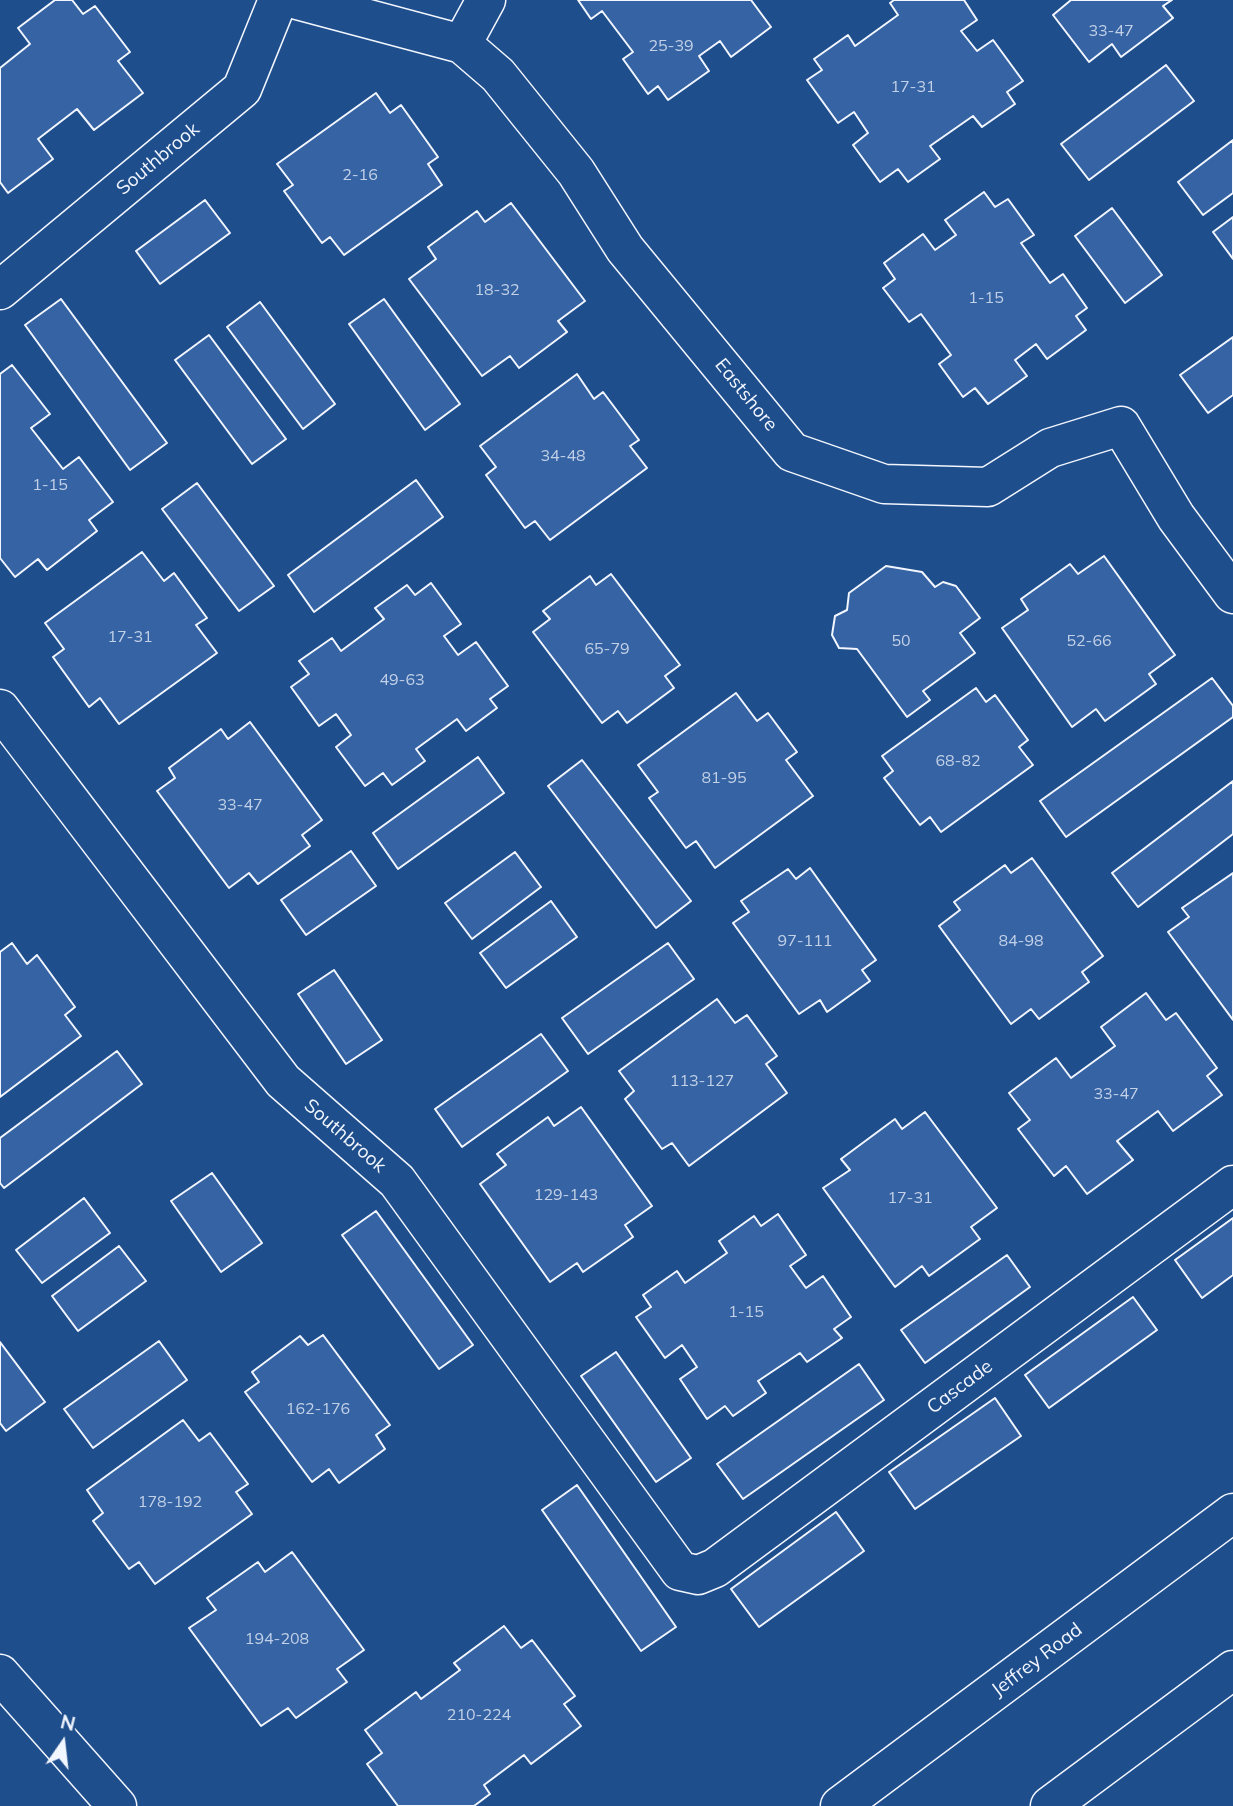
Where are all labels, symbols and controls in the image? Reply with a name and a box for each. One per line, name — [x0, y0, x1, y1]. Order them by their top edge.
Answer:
house number: 33-47 — [1088, 21, 1134, 41]
house number: 25-39 — [648, 36, 694, 56]
house number: 17-31 — [890, 77, 936, 97]
street label: Southbrook — [112, 118, 204, 200]
house number: 2-16 — [342, 165, 378, 185]
house number: 18-32 — [474, 280, 520, 300]
house number: 1-15 — [968, 288, 1004, 308]
street label: Eastshore — [710, 354, 782, 436]
house number: 34-48 — [540, 446, 586, 466]
house number: 1-15 — [32, 475, 68, 495]
house number: 17-31 — [107, 627, 153, 647]
house number: 50 — [891, 631, 911, 651]
house number: 52-66 — [1066, 631, 1112, 651]
house number: 65-79 — [584, 639, 630, 659]
house number: 49-63 — [379, 670, 425, 690]
house number: 68-82 — [935, 751, 981, 771]
house number: 81-95 — [701, 768, 747, 788]
house number: 33-47 — [217, 795, 263, 815]
house number: 97-111 — [778, 931, 832, 951]
house number: 84-98 — [998, 931, 1044, 951]
house number: 113-127 — [670, 1071, 734, 1091]
house number: 33-47 — [1093, 1084, 1139, 1104]
street label: Southbrook — [299, 1094, 391, 1178]
house number: 129-143 — [534, 1185, 598, 1205]
house number: 17-31 — [887, 1188, 933, 1208]
house number: 1-15 — [728, 1302, 764, 1322]
street label: Cascade — [923, 1355, 997, 1419]
house number: 162-176 — [286, 1399, 350, 1419]
house number: 178-192 — [138, 1492, 202, 1512]
street label: Jeffrey Road — [987, 1618, 1087, 1702]
house number: 194-208 — [245, 1629, 309, 1649]
house number: 210-224 — [447, 1705, 511, 1725]
north arrow — [28, 1708, 98, 1778]
text: N — [58, 1709, 78, 1736]

